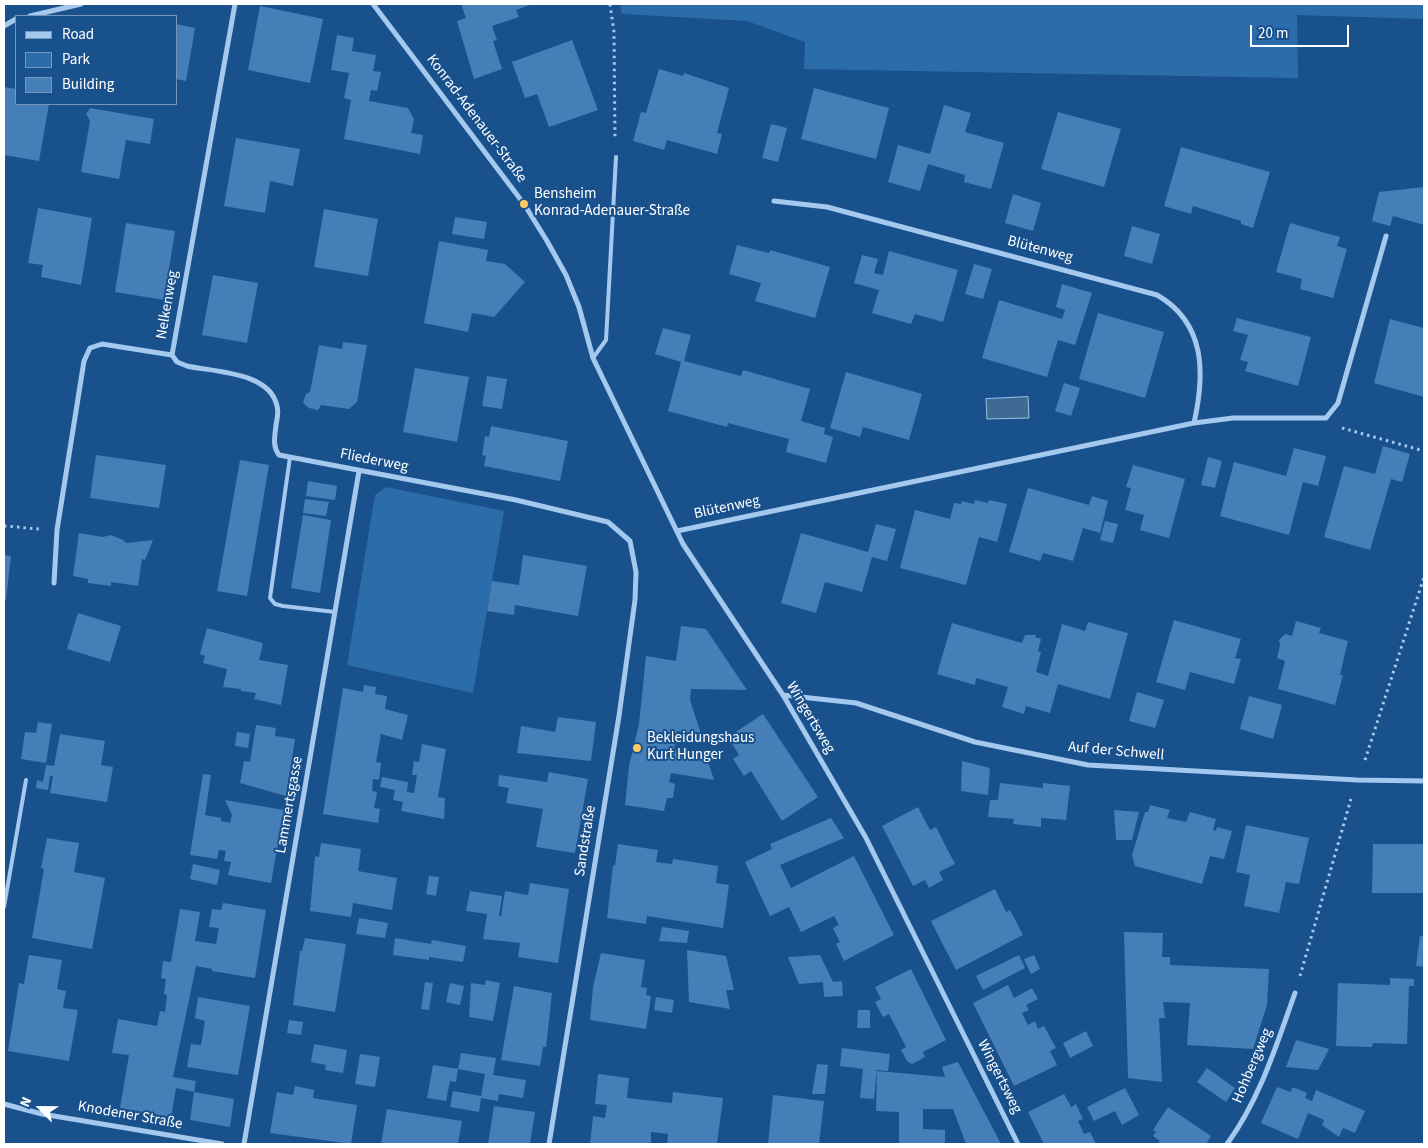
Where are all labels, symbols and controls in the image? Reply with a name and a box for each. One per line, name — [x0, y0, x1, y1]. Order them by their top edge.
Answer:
legend — [15, 15, 178, 105]
scale bar — [1253, 15, 1352, 47]
text: 20 m — [1258, 23, 1288, 44]
text: Road — [62, 24, 94, 45]
text: Park — [62, 49, 90, 70]
street label: Konrad-Adenauer-Straße — [422, 51, 530, 187]
text: Building — [62, 74, 114, 95]
place label: Bensheim Konrad-Adenauer-Straße — [534, 186, 690, 221]
marker: Bensheim Konrad-Adenauer-Straße — [518, 198, 530, 210]
street label: Blütenweg — [1005, 233, 1075, 267]
street label: Nelkenweg — [153, 269, 183, 341]
street label: Fliederweg — [338, 446, 410, 476]
street label: Blütenweg — [692, 492, 762, 524]
street label: Wingertsweg — [782, 679, 838, 757]
place label: Bekleidungshaus Kurt Hunger — [647, 730, 754, 765]
street label: Auf der Schwell — [1067, 739, 1165, 765]
marker: Bekleidungshaus Kurt Hunger — [631, 742, 643, 754]
street label: Lammertsgasse — [273, 755, 307, 855]
street label: Sandstraße — [572, 804, 600, 878]
street label: Hohbergweg — [1229, 1026, 1277, 1106]
street label: Wingertsweg — [973, 1037, 1025, 1117]
north arrow — [15, 1083, 65, 1133]
text: N — [15, 1094, 37, 1110]
street label: Knodener Straße — [76, 1098, 184, 1134]

